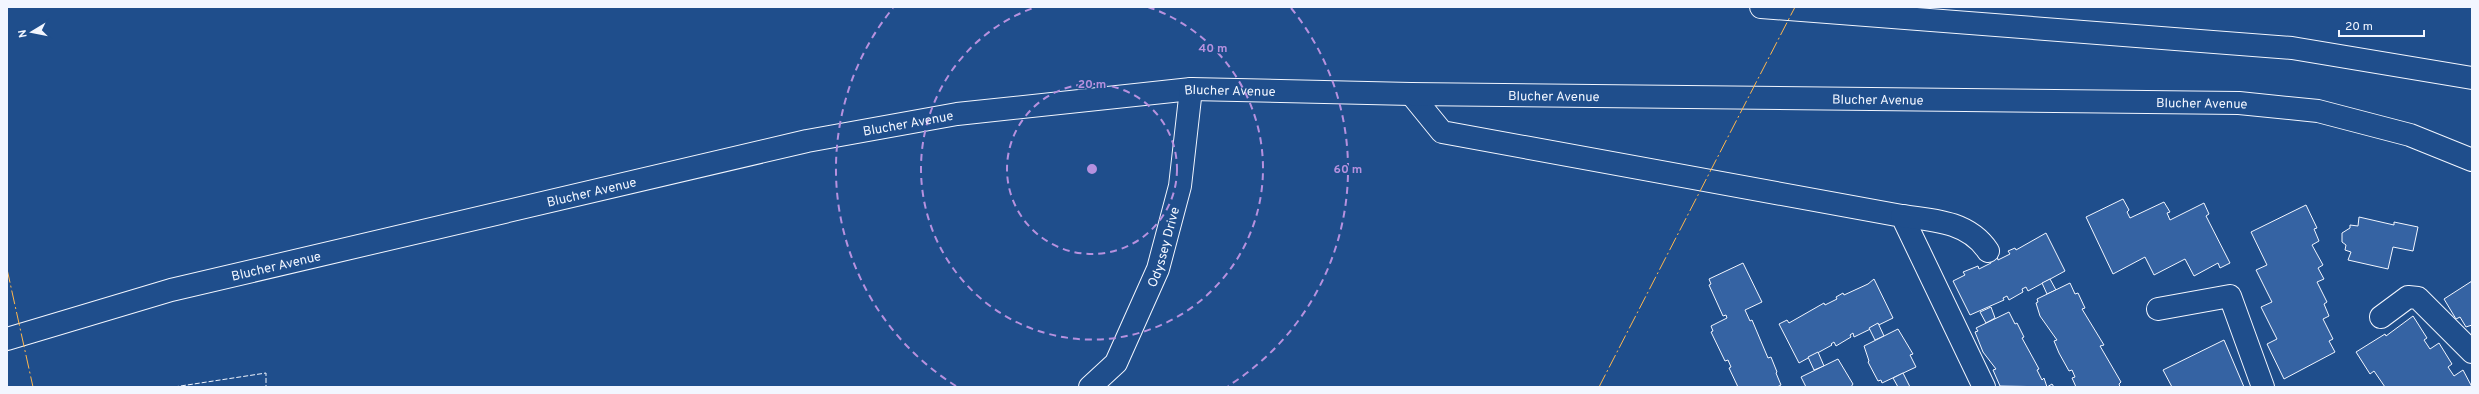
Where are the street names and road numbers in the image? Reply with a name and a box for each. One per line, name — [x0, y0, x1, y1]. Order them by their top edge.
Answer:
street label: Blucher Avenue — [1184, 83, 1276, 101]
street label: Blucher Avenue — [1508, 89, 1600, 106]
street label: Blucher Avenue — [1832, 93, 1924, 110]
street label: Blucher Avenue — [2156, 96, 2248, 114]
street label: Blucher Avenue — [862, 109, 955, 141]
street label: Blucher Avenue — [546, 175, 638, 212]
street label: Odyssey Drive — [1145, 205, 1184, 290]
street label: Blucher Avenue — [230, 249, 323, 286]

